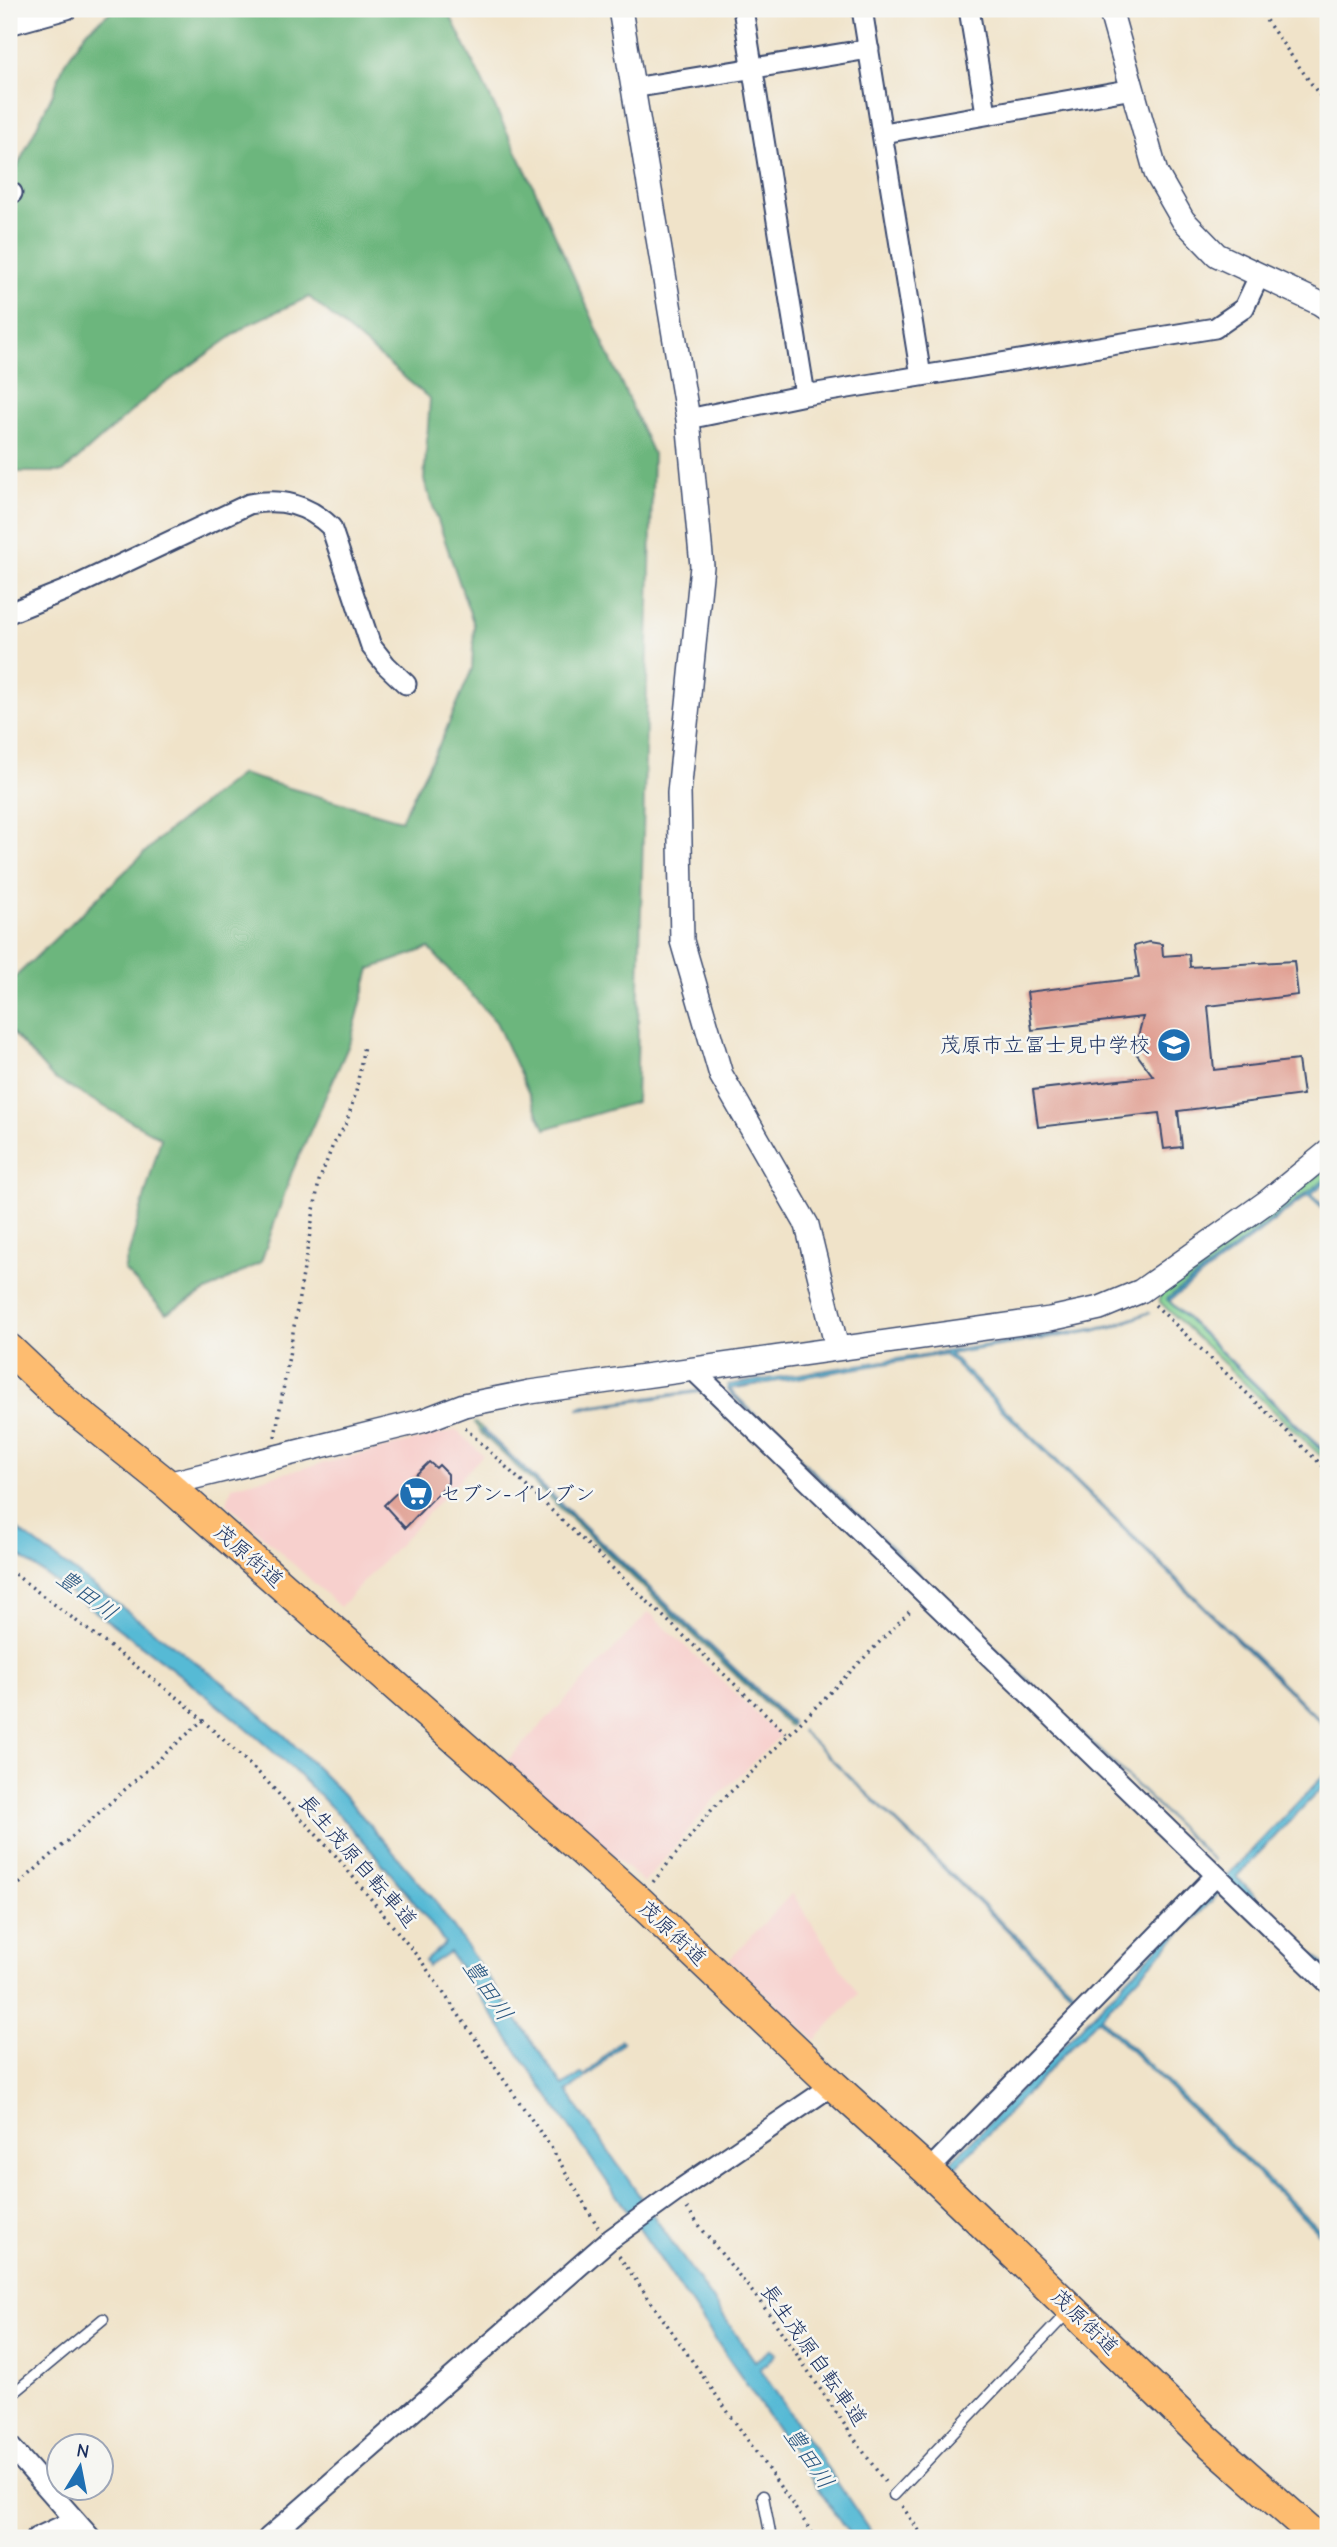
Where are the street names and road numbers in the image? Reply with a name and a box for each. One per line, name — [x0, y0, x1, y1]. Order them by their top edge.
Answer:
street label: 茂原街道 — [209, 1519, 289, 1593]
street label: 長生茂原自転車道 — [294, 1790, 422, 1932]
street label: 茂原街道 — [634, 1896, 712, 1970]
street label: 長生茂原自転車道 — [756, 2279, 872, 2431]
street label: 茂原街道 — [1046, 2284, 1124, 2360]

